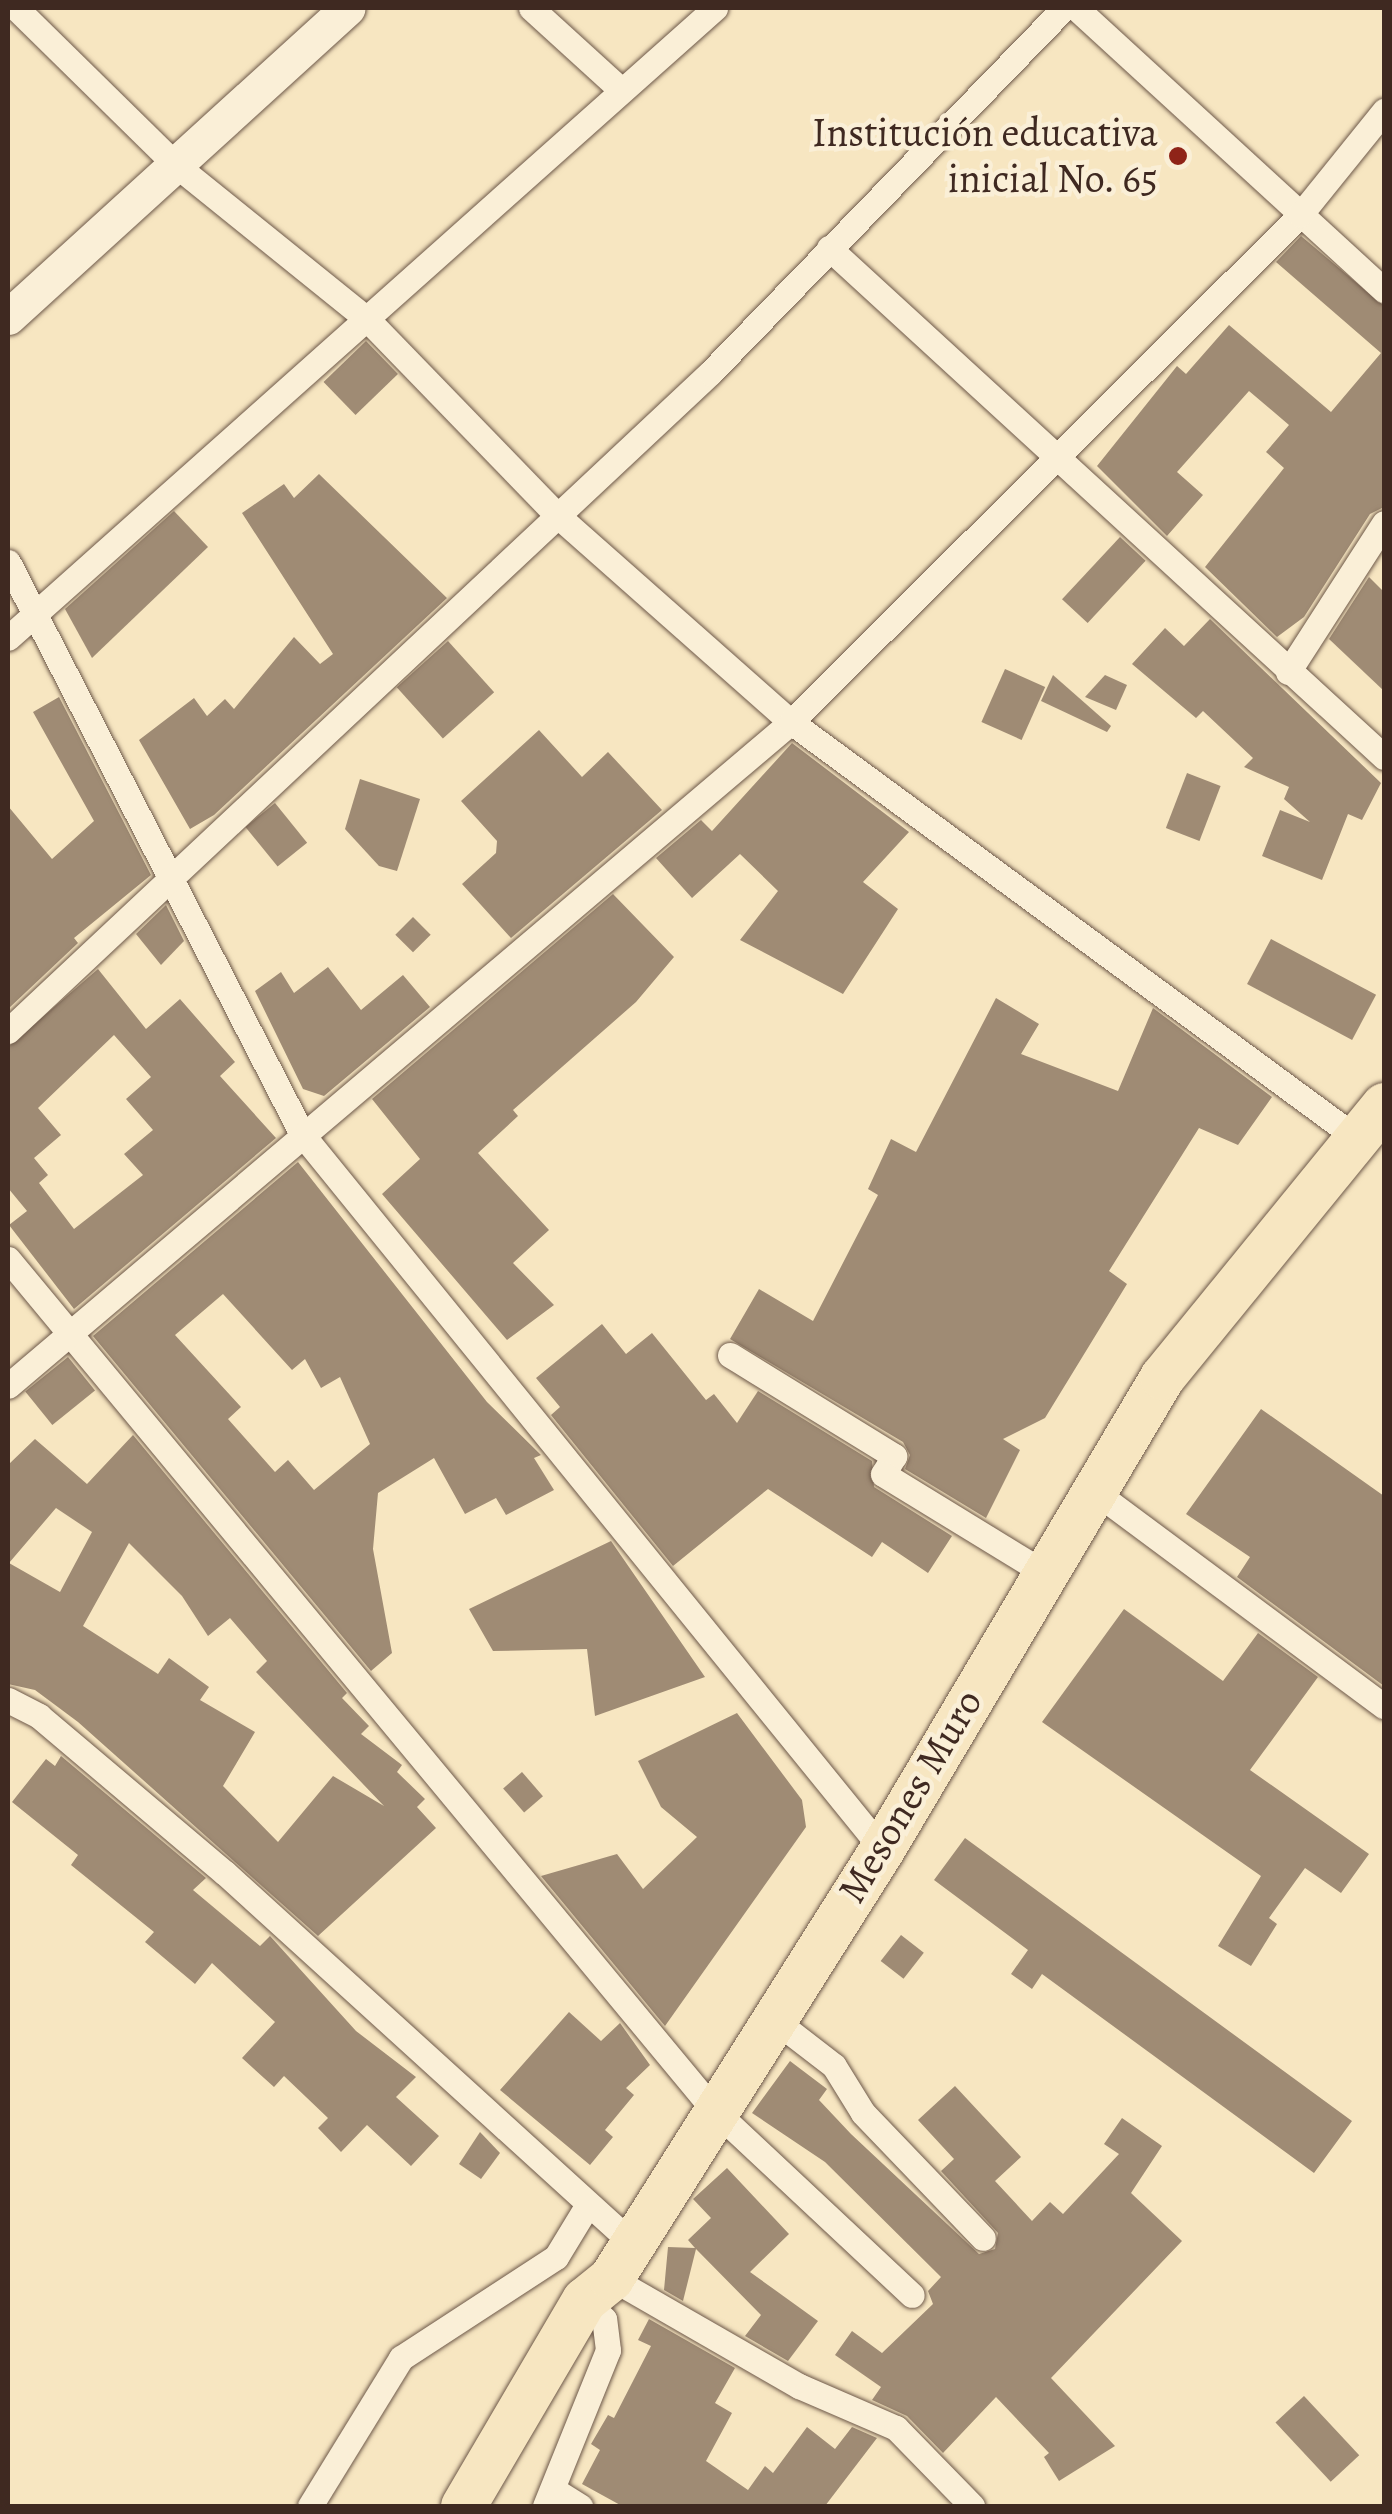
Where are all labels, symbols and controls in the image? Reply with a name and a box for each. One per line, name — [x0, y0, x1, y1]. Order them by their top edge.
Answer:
place label: Institución educativa inicial No. 65 — [812, 109, 1158, 203]
marker: Institución educativa inicial No. 65 — [1167, 145, 1189, 167]
street label: Mesones Muro — [828, 1681, 992, 1911]

